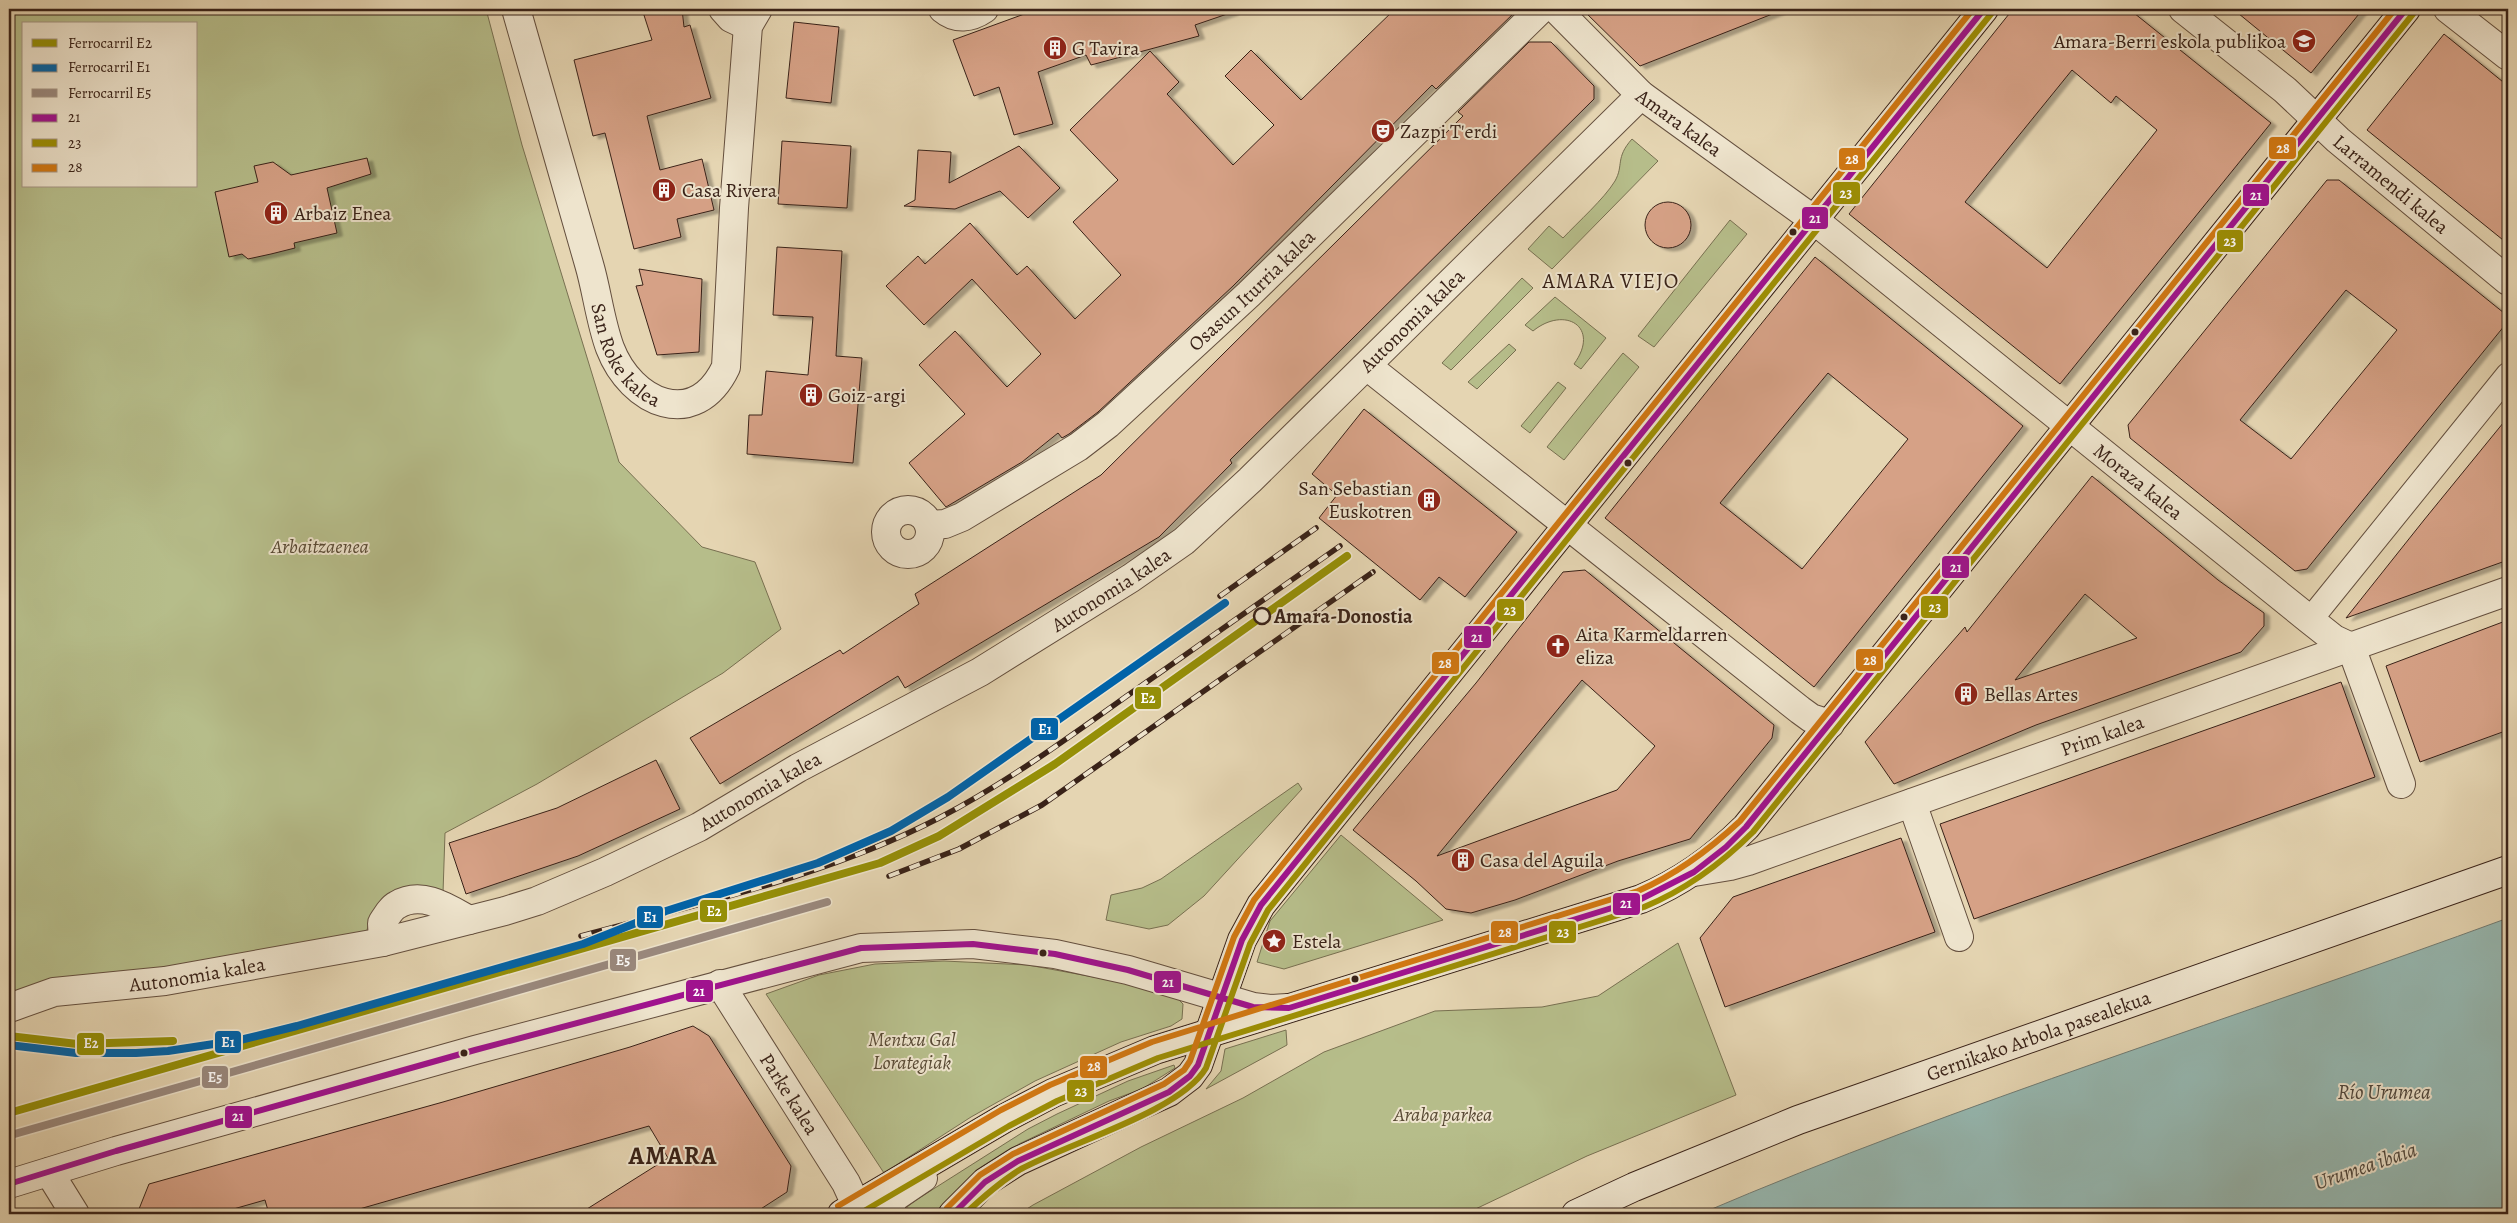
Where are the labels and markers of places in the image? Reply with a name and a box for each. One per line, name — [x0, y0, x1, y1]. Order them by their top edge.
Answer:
place label: Amara-Berri eskola publikoa — [2053, 28, 2287, 55]
school or university icon: Amara-Berri eskola publikoa — [2291, 28, 2317, 54]
building icon: G Tavira — [1042, 35, 1068, 61]
place label: G Tavira — [1072, 35, 1140, 62]
theatre icon: Zazpi T'erdi — [1370, 118, 1396, 144]
place label: Zazpi T'erdi — [1400, 118, 1497, 145]
building icon: Casa Rivera — [651, 177, 677, 203]
place label: Casa Rivera — [682, 177, 778, 204]
building icon: Arbaiz Enea — [263, 200, 289, 226]
place label: Arbaiz Enea — [293, 200, 392, 227]
unlabelled marker — [1788, 227, 1798, 237]
unlabelled marker — [2130, 327, 2140, 337]
building icon: Goiz-argi — [798, 382, 824, 408]
place label: Goiz-argi — [828, 382, 906, 409]
unlabelled marker — [1623, 458, 1633, 468]
place label: San Sebastian Euskotren — [1298, 475, 1412, 525]
building icon: San Sebastian Euskotren — [1416, 487, 1442, 513]
place label: Amara-Donostia — [1273, 603, 1413, 630]
marker: Amara-Donostia — [1253, 607, 1271, 625]
unlabelled marker — [1899, 612, 1909, 622]
place label: Aita Karmeldarren eliza — [1575, 621, 1728, 671]
church icon: Aita Karmeldarren eliza — [1545, 633, 1571, 659]
building icon: Bellas Artes — [1953, 681, 1979, 707]
place label: Bellas Artes — [1984, 681, 2078, 708]
building icon: Casa del Aguila — [1450, 847, 1476, 873]
place label: Casa del Aguila — [1480, 847, 1605, 874]
place icon: Estela — [1261, 928, 1287, 954]
place label: Estela — [1292, 928, 1342, 955]
unlabelled marker — [1038, 948, 1048, 958]
unlabelled marker — [1350, 974, 1360, 984]
unlabelled marker — [459, 1048, 469, 1058]

